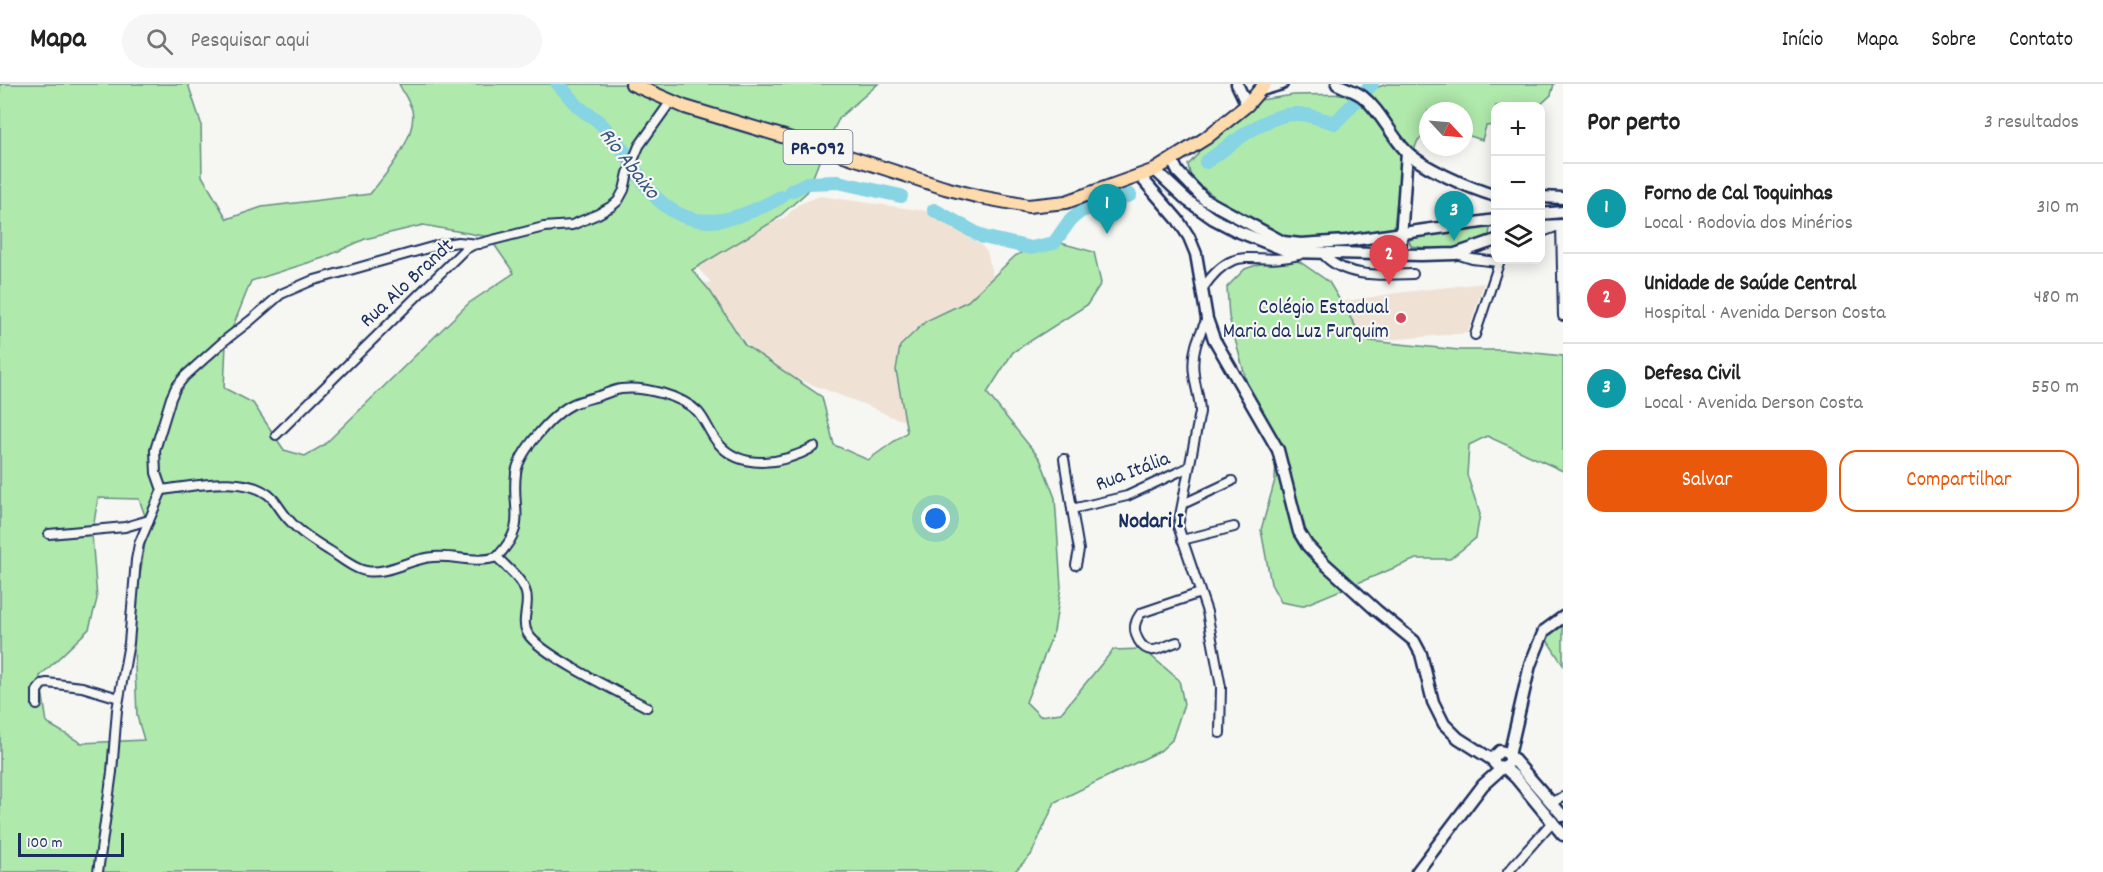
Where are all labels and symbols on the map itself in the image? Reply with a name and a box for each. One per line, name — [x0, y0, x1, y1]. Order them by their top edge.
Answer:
north arrow — [1419, 102, 1473, 156]
water label: Rio Abaixo — [590, 122, 667, 208]
road number: PR-092 — [784, 130, 852, 164]
pin: 1 — [1088, 184, 1126, 234]
pin: 3 — [1434, 192, 1474, 241]
street label: Rua Alo Brandt — [354, 232, 462, 336]
pin: 2 — [1370, 236, 1408, 285]
place label: Colégio Estadual Maria da Luz Furquim — [1223, 294, 1389, 348]
marker: Colégio Estadual Maria da Luz Furquim — [1394, 311, 1408, 325]
street label: Rua Itália — [1092, 445, 1176, 501]
your location — [921, 504, 950, 533]
district label: Nodari I — [1118, 507, 1184, 538]
scale bar — [18, 830, 124, 858]

